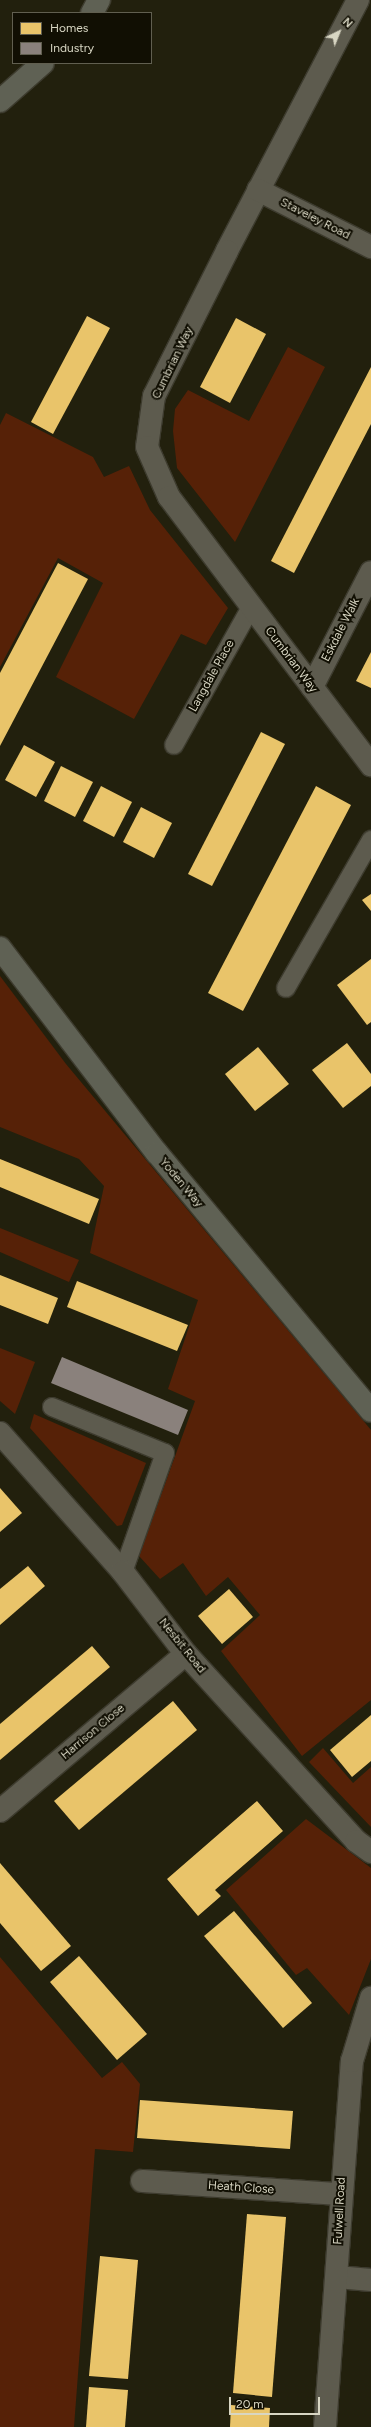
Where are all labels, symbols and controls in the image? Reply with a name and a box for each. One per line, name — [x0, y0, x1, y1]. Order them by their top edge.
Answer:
legend — [12, 12, 152, 64]
north arrow — [319, 12, 359, 52]
text: N — [340, 15, 355, 31]
text: Homes — [50, 21, 88, 35]
text: Industry — [50, 41, 94, 55]
street label: Staveley Road — [278, 195, 352, 243]
street label: Cumbrian Way — [149, 325, 197, 401]
street label: Eskdale Walk — [319, 596, 363, 664]
street label: Cumbrian Way — [262, 624, 320, 696]
street label: Langdale Place — [186, 637, 238, 715]
street label: Yoden Way — [156, 1155, 206, 1211]
street label: Nesbit Road — [156, 1616, 208, 1676]
street label: Harrison Close — [58, 1701, 128, 1763]
street label: Fulwell Road — [331, 2177, 349, 2245]
street label: Heath Close — [207, 2179, 275, 2197]
scale bar — [231, 2389, 322, 2415]
text: 20 m — [236, 2397, 264, 2411]

